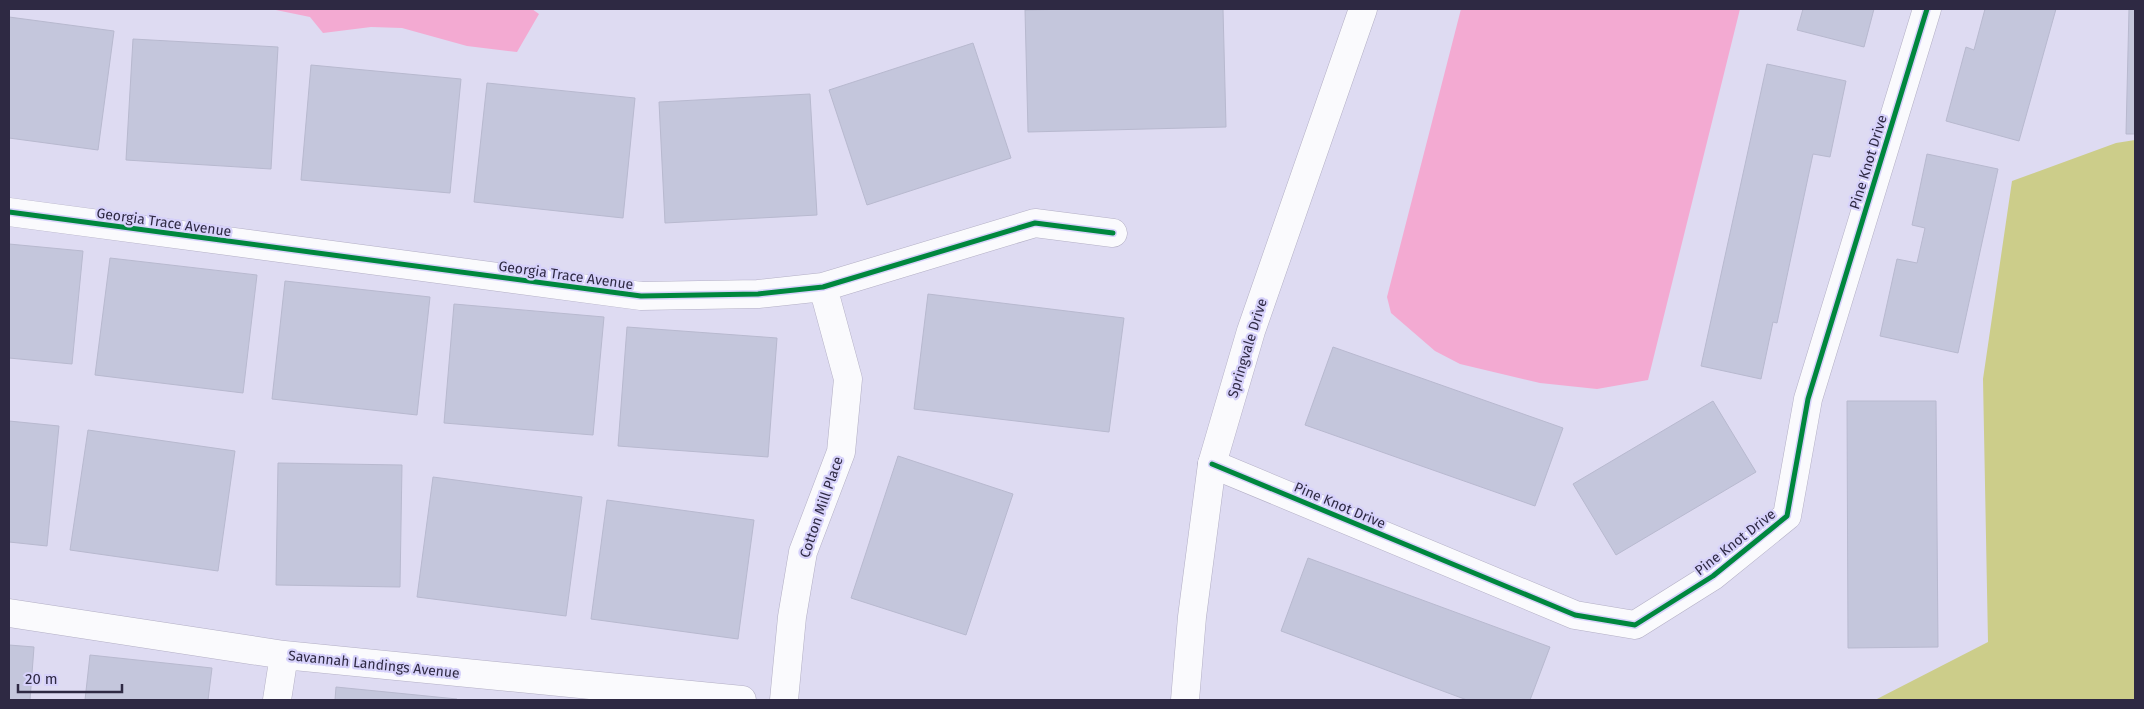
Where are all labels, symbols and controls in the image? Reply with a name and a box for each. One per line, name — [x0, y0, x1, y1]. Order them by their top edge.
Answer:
street label: Pine Knot Drive — [1846, 113, 1891, 211]
street label: Georgia Trace Avenue — [95, 205, 232, 240]
street label: Georgia Trace Avenue — [497, 258, 634, 293]
street label: Springvale Drive — [1224, 296, 1271, 400]
street label: Cotton Mill Place — [796, 454, 847, 560]
street label: Pine Knot Drive — [1291, 479, 1388, 532]
street label: Pine Knot Drive — [1692, 506, 1779, 579]
street label: Savannah Landings Avenue — [287, 647, 461, 682]
scale bar — [18, 662, 121, 694]
text: 20 m — [25, 670, 58, 688]

